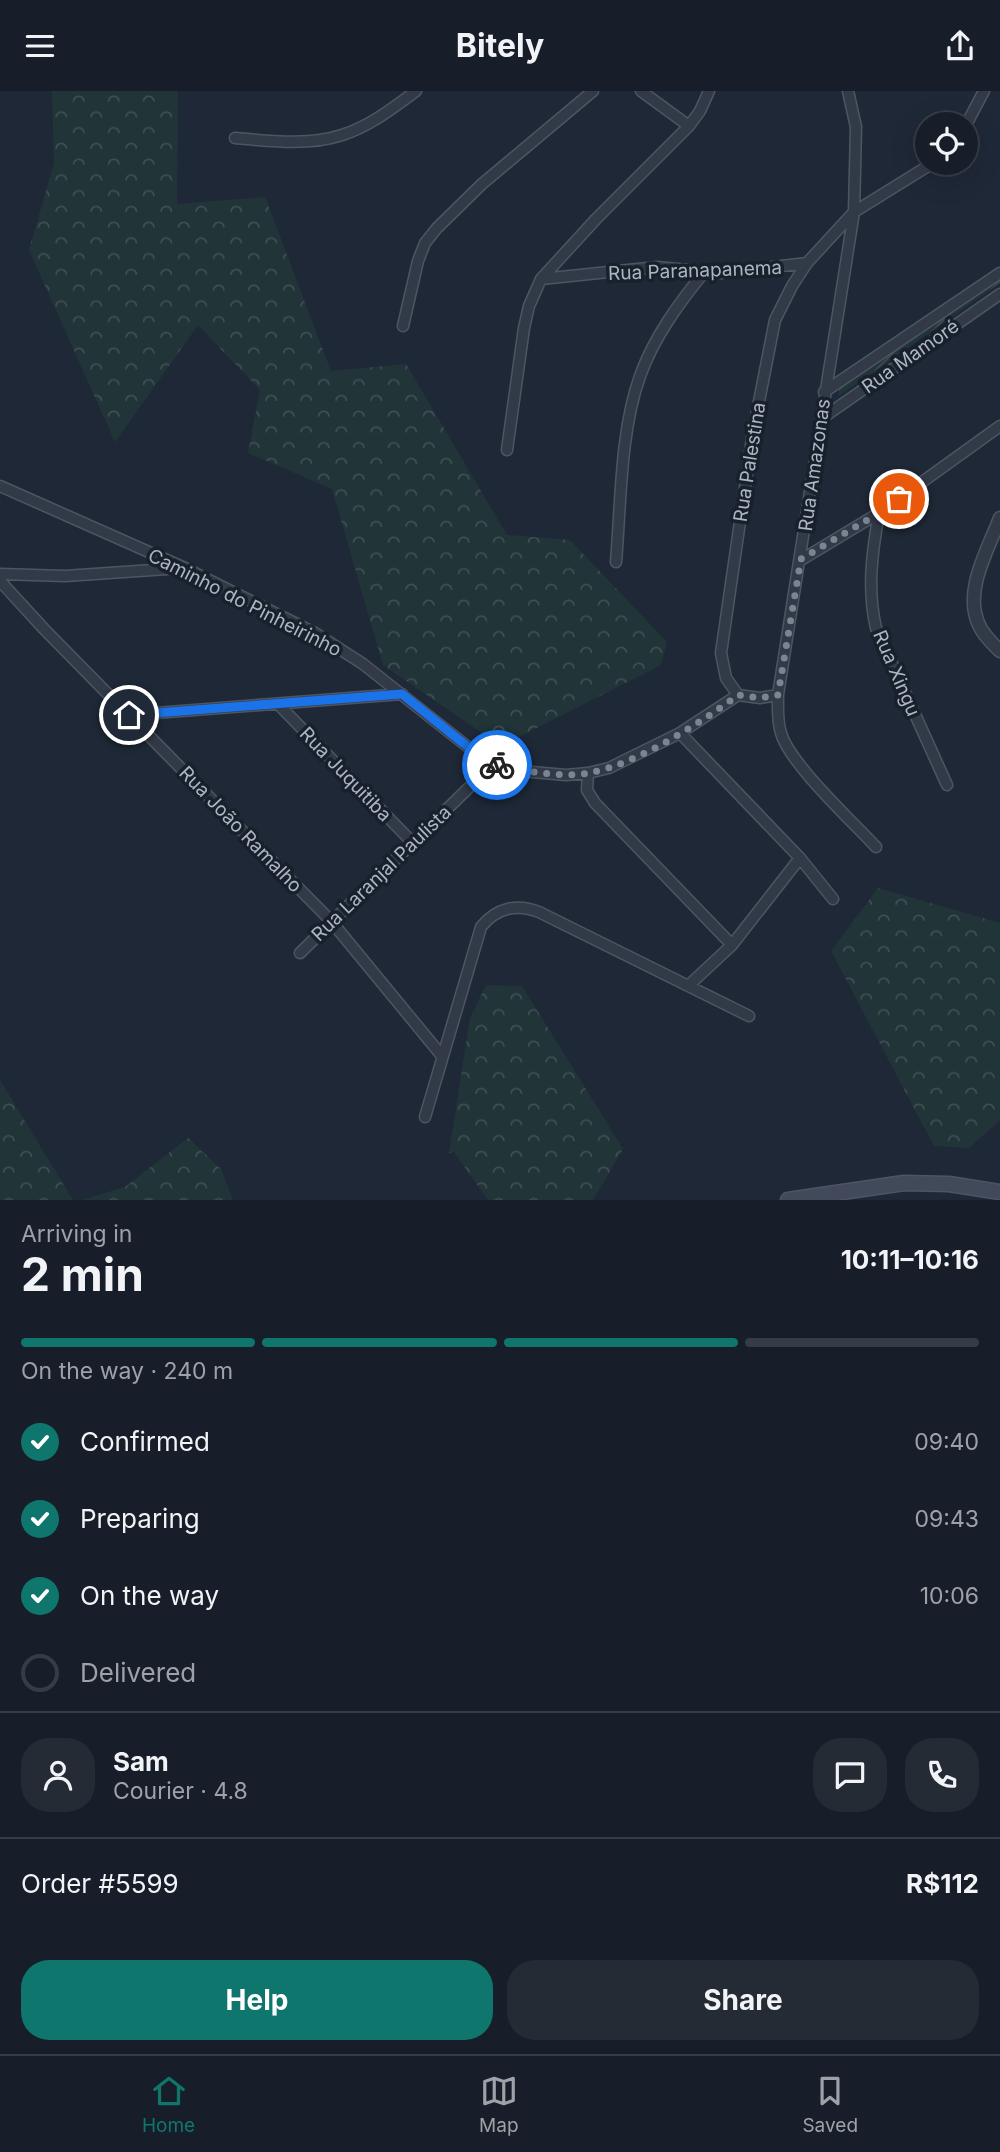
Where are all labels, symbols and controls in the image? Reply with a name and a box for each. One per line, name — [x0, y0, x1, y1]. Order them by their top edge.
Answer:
text: Bitely — [456, 26, 544, 65]
icon: menu — [21, 27, 59, 65]
icon: share — [941, 27, 979, 65]
map controls — [915, 112, 978, 175]
button: locate — [915, 112, 978, 175]
street label: Rua Paranapanema — [608, 256, 782, 285]
street label: Rua Mamoré — [857, 315, 963, 398]
street label: Rua Amazonas — [794, 397, 835, 533]
street label: Rua Palestina — [729, 401, 770, 523]
pin — [869, 469, 929, 529]
icon: bag — [880, 480, 918, 518]
street label: Caminho do Pinheirinho — [144, 544, 345, 661]
street label: Rua Xingu — [868, 627, 925, 720]
pin — [99, 685, 159, 745]
icon: home — [110, 696, 148, 734]
street label: Rua Juquitiba — [295, 722, 396, 826]
courier — [462, 730, 532, 800]
icon: bike — [478, 746, 516, 784]
street label: Rua João Ramalho — [174, 761, 307, 897]
street label: Rua Laranjal Paulista — [307, 801, 456, 946]
text: Arriving in — [21, 1220, 132, 1248]
text: 10:11–10:16 — [841, 1244, 979, 1275]
text: 2 min — [21, 1246, 144, 1302]
text: On the way · 240 m — [21, 1357, 233, 1385]
icon: check — [21, 1423, 59, 1461]
text: Confirmed — [80, 1426, 210, 1457]
text: 09:40 — [914, 1428, 979, 1456]
icon: check — [21, 1500, 59, 1538]
text: Preparing — [80, 1503, 200, 1534]
text: 09:43 — [915, 1505, 979, 1533]
icon: check — [21, 1577, 59, 1615]
text: On the way — [80, 1580, 219, 1611]
text: 10:06 — [920, 1582, 979, 1610]
text: Delivered — [80, 1657, 196, 1688]
button: person — [21, 1738, 95, 1812]
button: chat — [813, 1738, 887, 1812]
button: phone — [905, 1738, 979, 1812]
text: Sam — [113, 1746, 169, 1777]
text: Courier · 4.8 — [113, 1777, 248, 1805]
text: Order #5599 — [21, 1868, 179, 1899]
text: R$112 — [906, 1868, 979, 1899]
button: Help — [21, 1960, 493, 2040]
button: Share — [507, 1960, 979, 2040]
tab: Home — [142, 2072, 195, 2137]
tab: Map — [479, 2072, 519, 2137]
tab: Saved — [802, 2072, 858, 2137]

